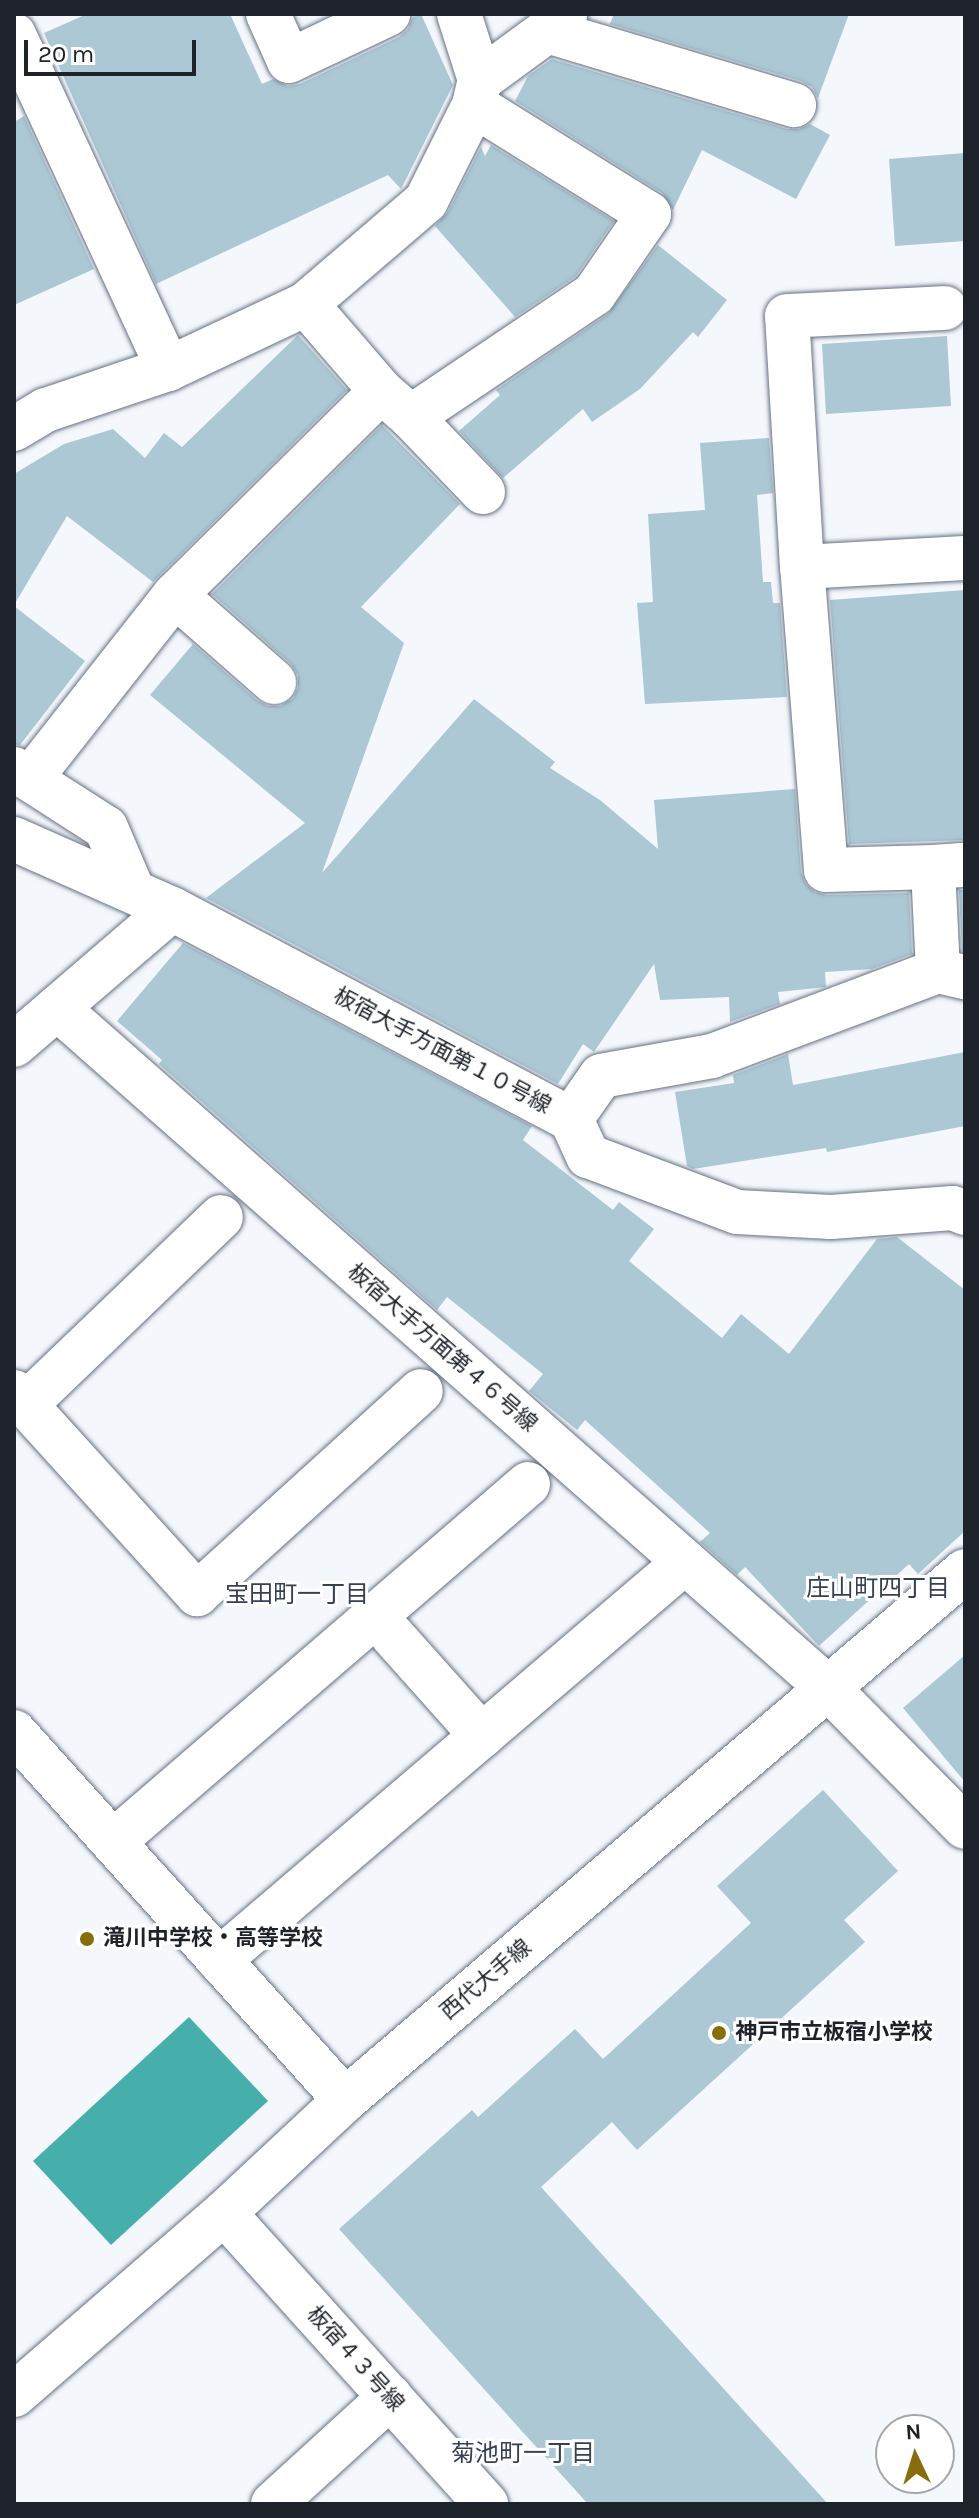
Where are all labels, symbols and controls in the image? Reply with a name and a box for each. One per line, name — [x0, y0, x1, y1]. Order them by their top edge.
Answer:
scale bar — [28, 24, 200, 74]
text: 20 m — [38, 40, 94, 68]
street label: 板宿大手方面第１０号線 — [329, 983, 555, 1119]
street label: 板宿大手方面第４６号線 — [342, 1259, 542, 1437]
district label: 庄山町四丁目 — [806, 1575, 950, 1603]
district label: 宝田町一丁目 — [225, 1581, 369, 1609]
place label: 滝川中学校・高等学校 — [103, 1926, 323, 1952]
marker: 滝川中学校・高等学校 — [78, 1930, 96, 1948]
street label: 西代大手線 — [435, 1935, 537, 2025]
place label: 神戸市立板宿小学校 — [735, 2020, 933, 2046]
marker: 神戸市立板宿小学校 — [710, 2024, 728, 2042]
street label: 板宿４３号線 — [301, 2301, 409, 2417]
north arrow — [875, 2414, 955, 2494]
text: N — [905, 2419, 922, 2446]
district label: 菊池町一丁目 — [451, 2440, 595, 2468]

